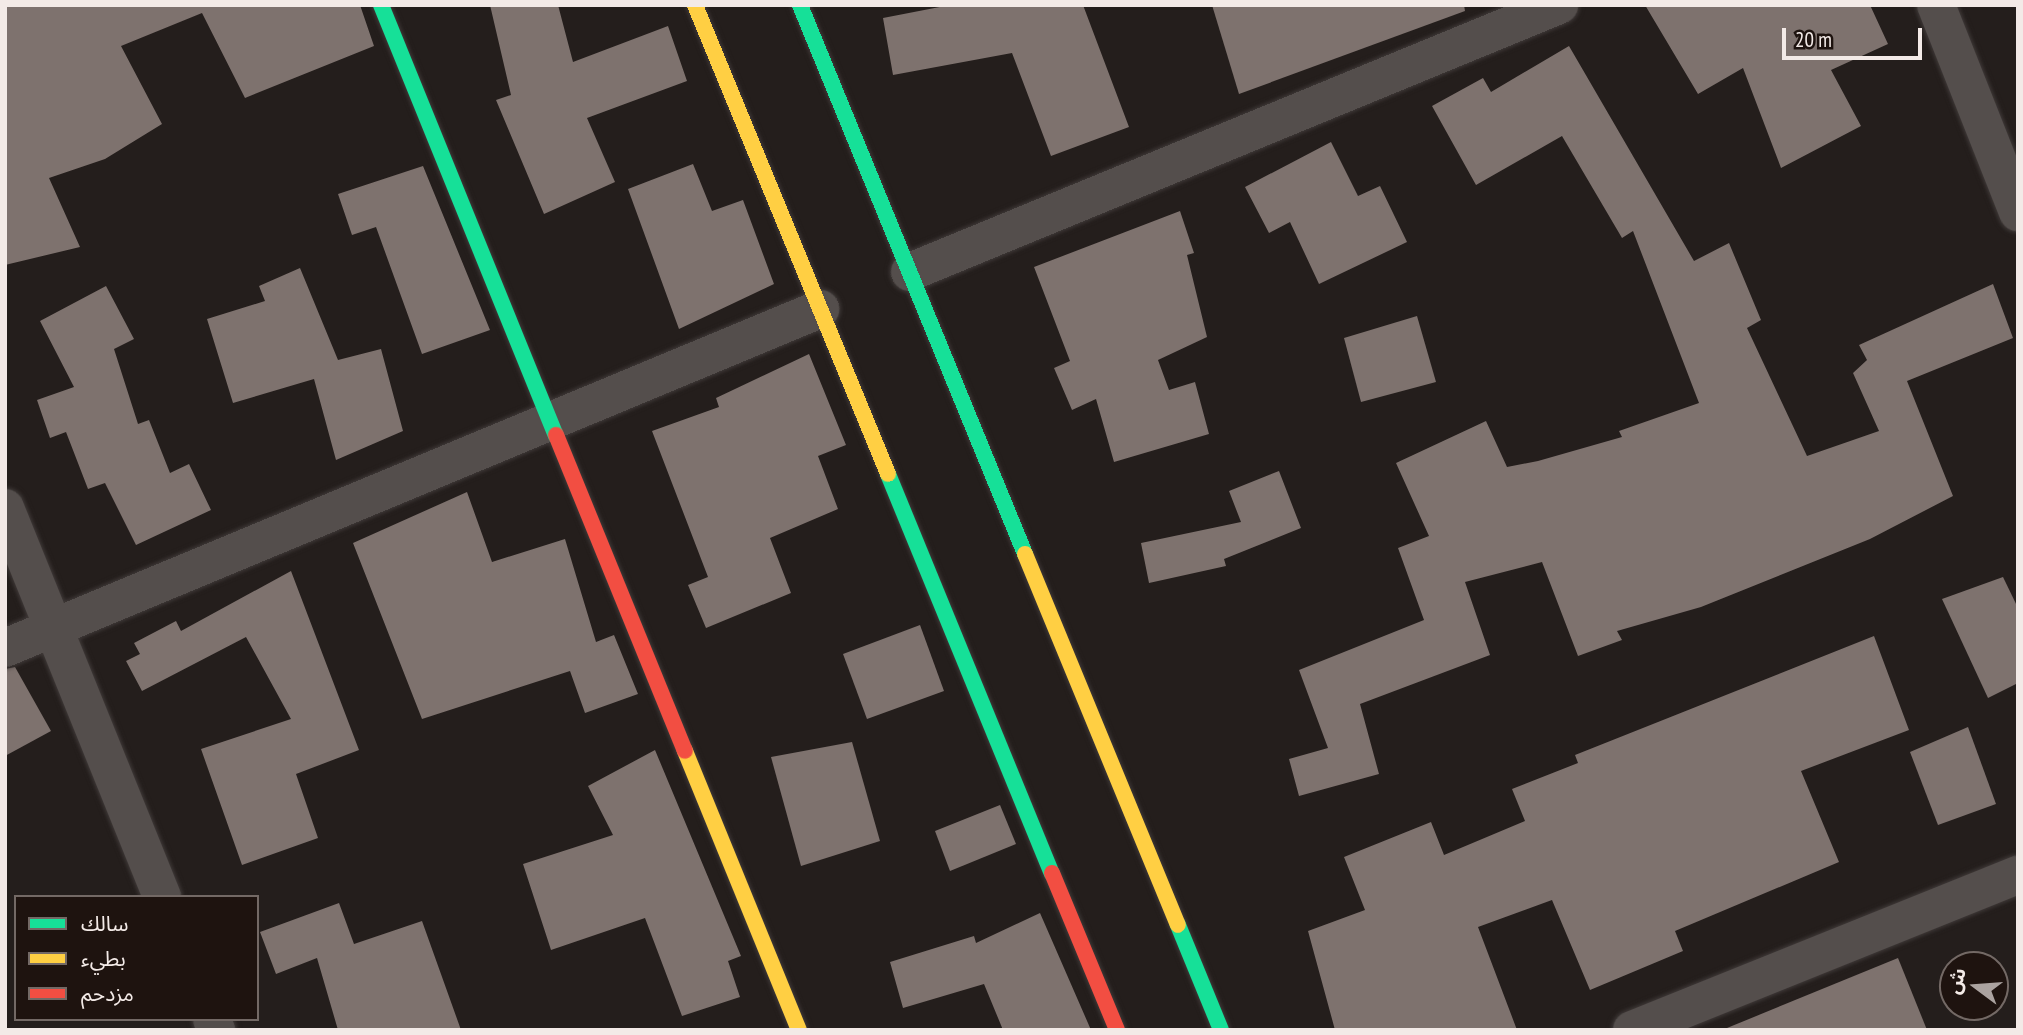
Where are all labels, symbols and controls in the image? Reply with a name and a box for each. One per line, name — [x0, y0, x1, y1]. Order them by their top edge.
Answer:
scale bar — [1785, 14, 1925, 58]
text: 20 m — [1795, 26, 1832, 53]
legend — [14, 895, 259, 1021]
text: سالك — [81, 910, 128, 937]
text: بطيء — [81, 945, 126, 972]
north arrow — [1939, 951, 2009, 1021]
text: ش — [1941, 965, 1971, 997]
text: مزدحم — [81, 980, 134, 1007]

